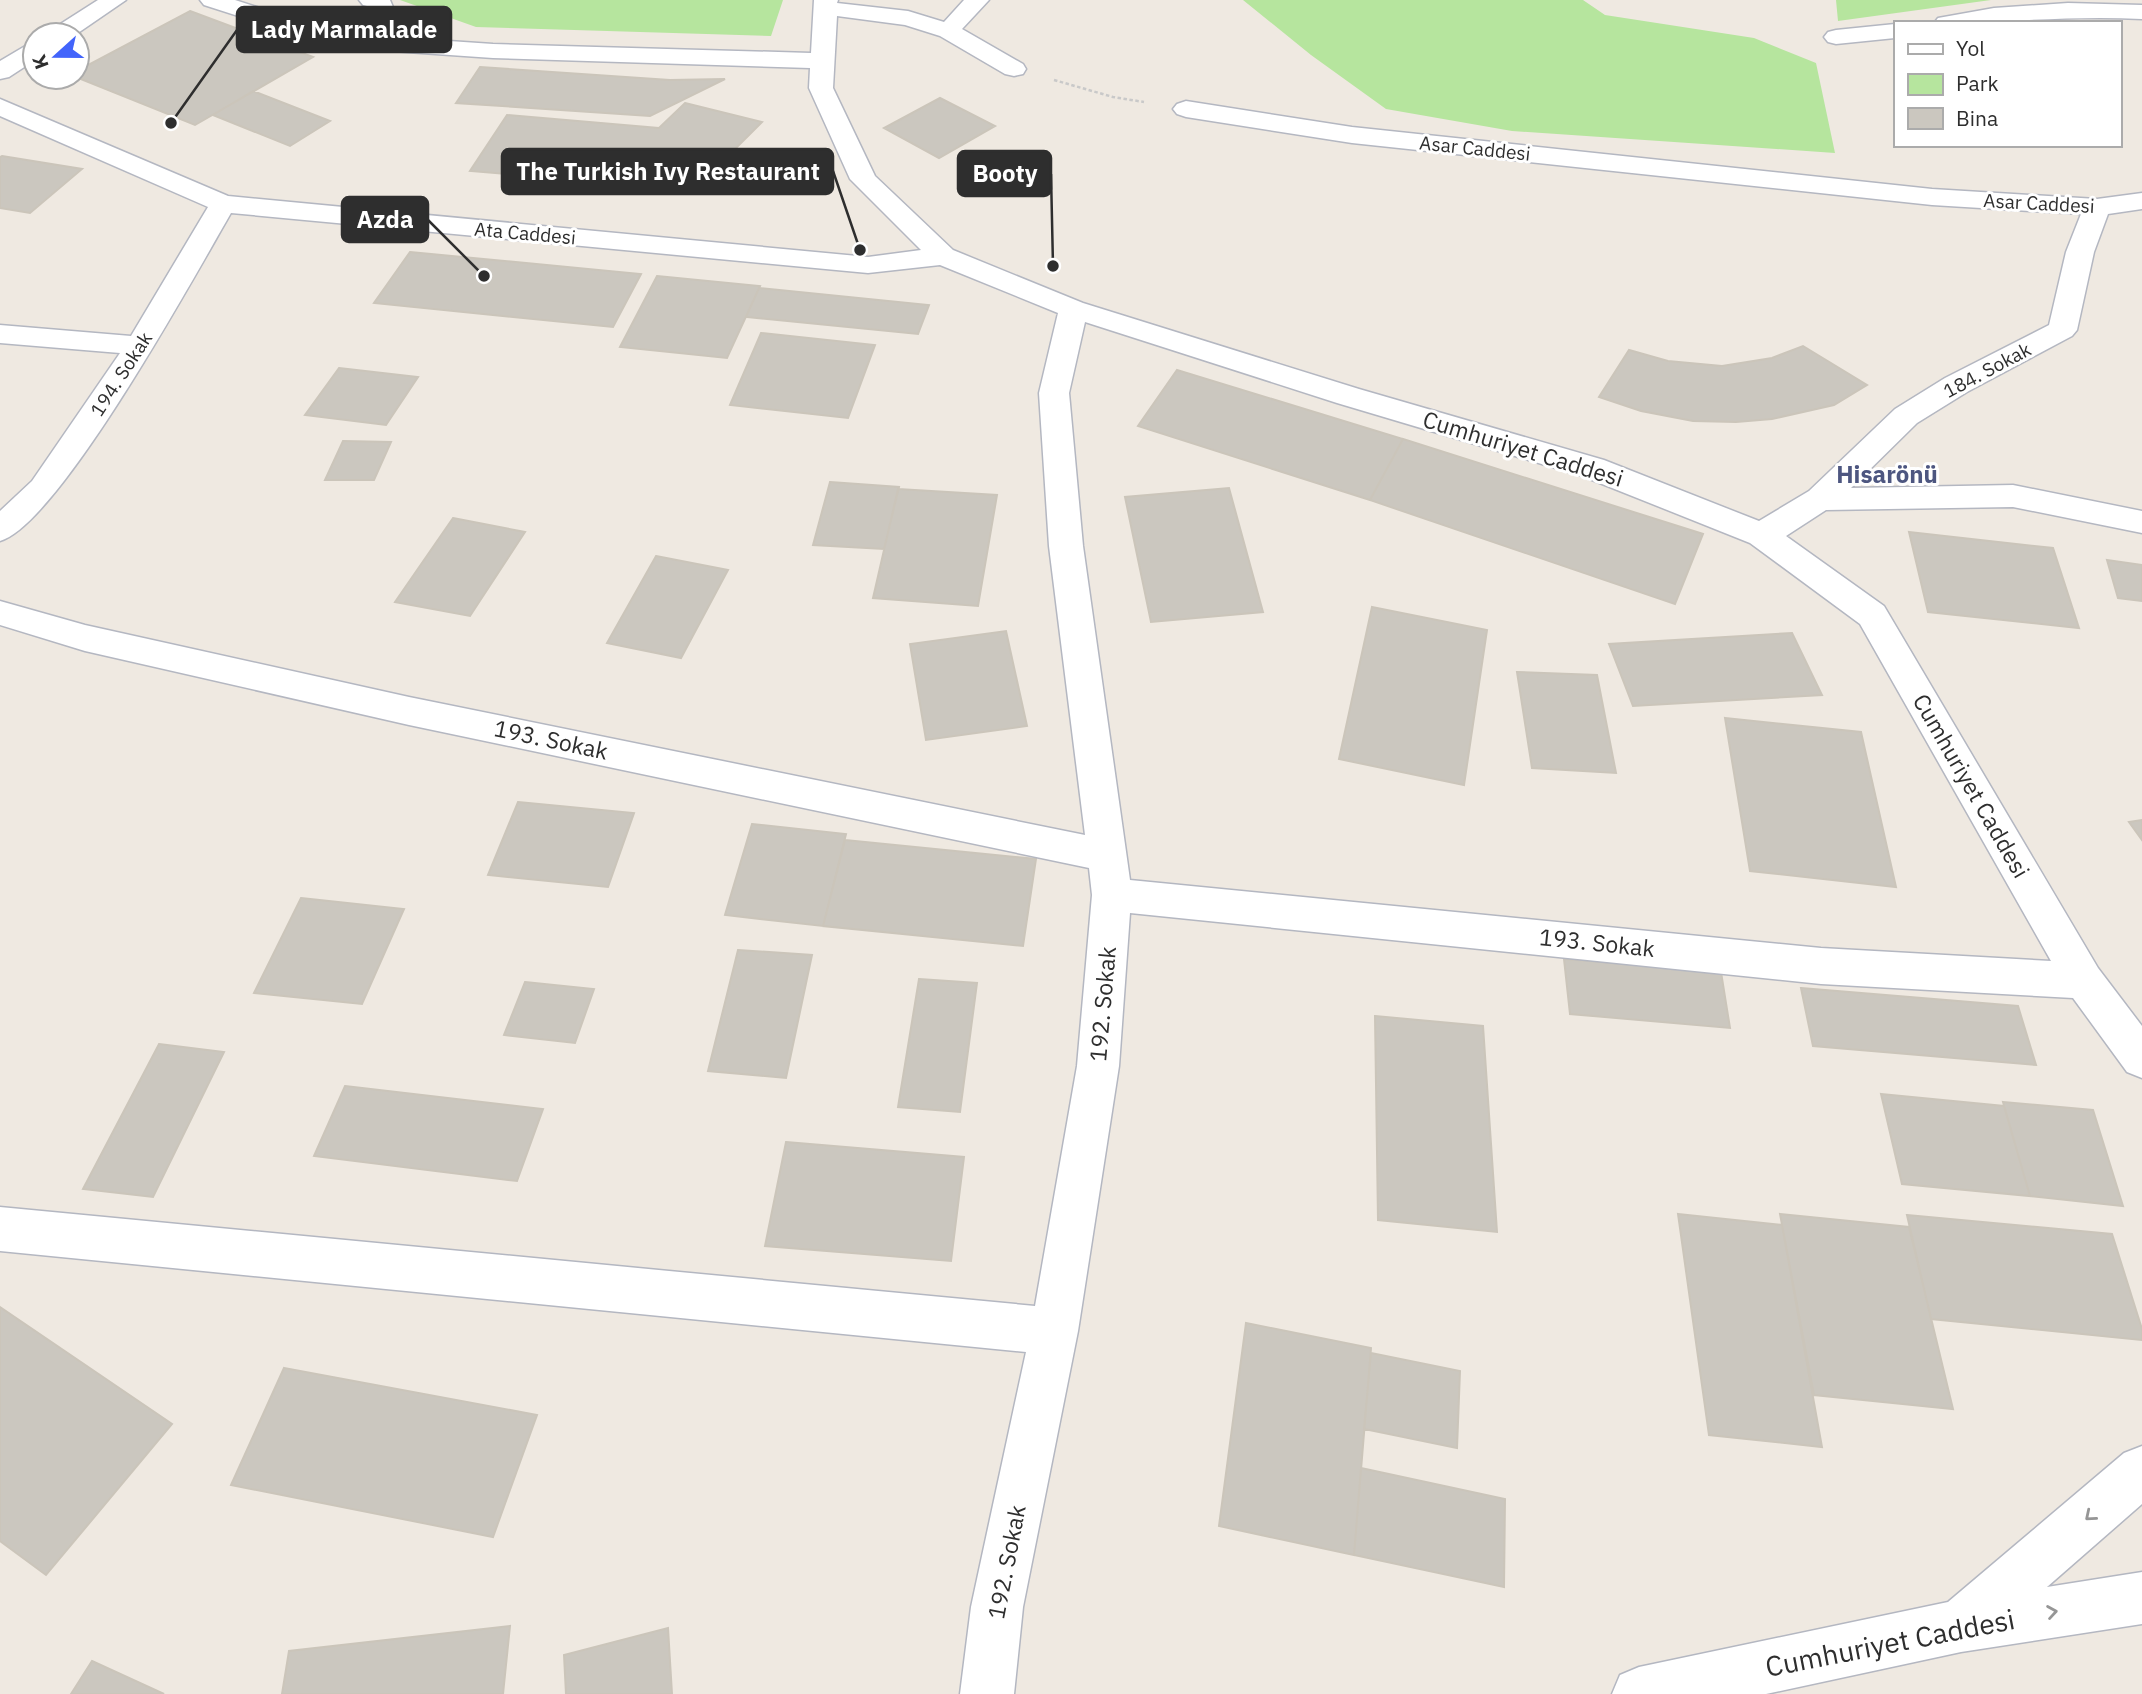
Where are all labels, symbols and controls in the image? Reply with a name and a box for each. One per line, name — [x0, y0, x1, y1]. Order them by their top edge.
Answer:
callout: Lady Marmalade — [237, 7, 451, 52]
text: Lady Marmalade — [251, 13, 437, 45]
north arrow — [21, 21, 91, 91]
legend — [1894, 21, 2121, 147]
text: Yol — [1956, 34, 1985, 62]
text: K — [27, 52, 54, 73]
text: Park — [1956, 69, 1999, 97]
text: Bina — [1956, 104, 1998, 132]
street label: Asar Caddesi — [1418, 130, 1532, 166]
callout: The Turkish Ivy Restaurant — [502, 149, 833, 194]
callout: Booty — [958, 151, 1051, 196]
text: The Turkish Ivy Restaurant — [516, 155, 820, 187]
text: Booty — [973, 157, 1038, 189]
street label: Asar Caddesi — [1983, 188, 2095, 218]
callout: Azda — [342, 197, 428, 242]
text: Azda — [356, 203, 414, 235]
street label: Ata Caddesi — [473, 217, 577, 249]
street label: 194. Sokak — [85, 327, 157, 421]
street label: 184. Sokak — [1939, 337, 2035, 403]
street label: Cumhuriyet Caddesi — [1419, 403, 1627, 493]
district label: Hisarönü — [1836, 458, 1938, 490]
street label: Cumhuriyet Caddesi — [1907, 688, 2037, 883]
street label: 193. Sokak — [491, 712, 611, 766]
street label: 193. Sokak — [1538, 921, 1656, 963]
street label: 192. Sokak — [1082, 945, 1122, 1063]
street label: 192. Sokak — [980, 1502, 1032, 1621]
one-way arrow — [2085, 1507, 2098, 1520]
street label: Cumhuriyet Caddesi — [1762, 1600, 2018, 1685]
one-way arrow — [2047, 1604, 2058, 1619]

